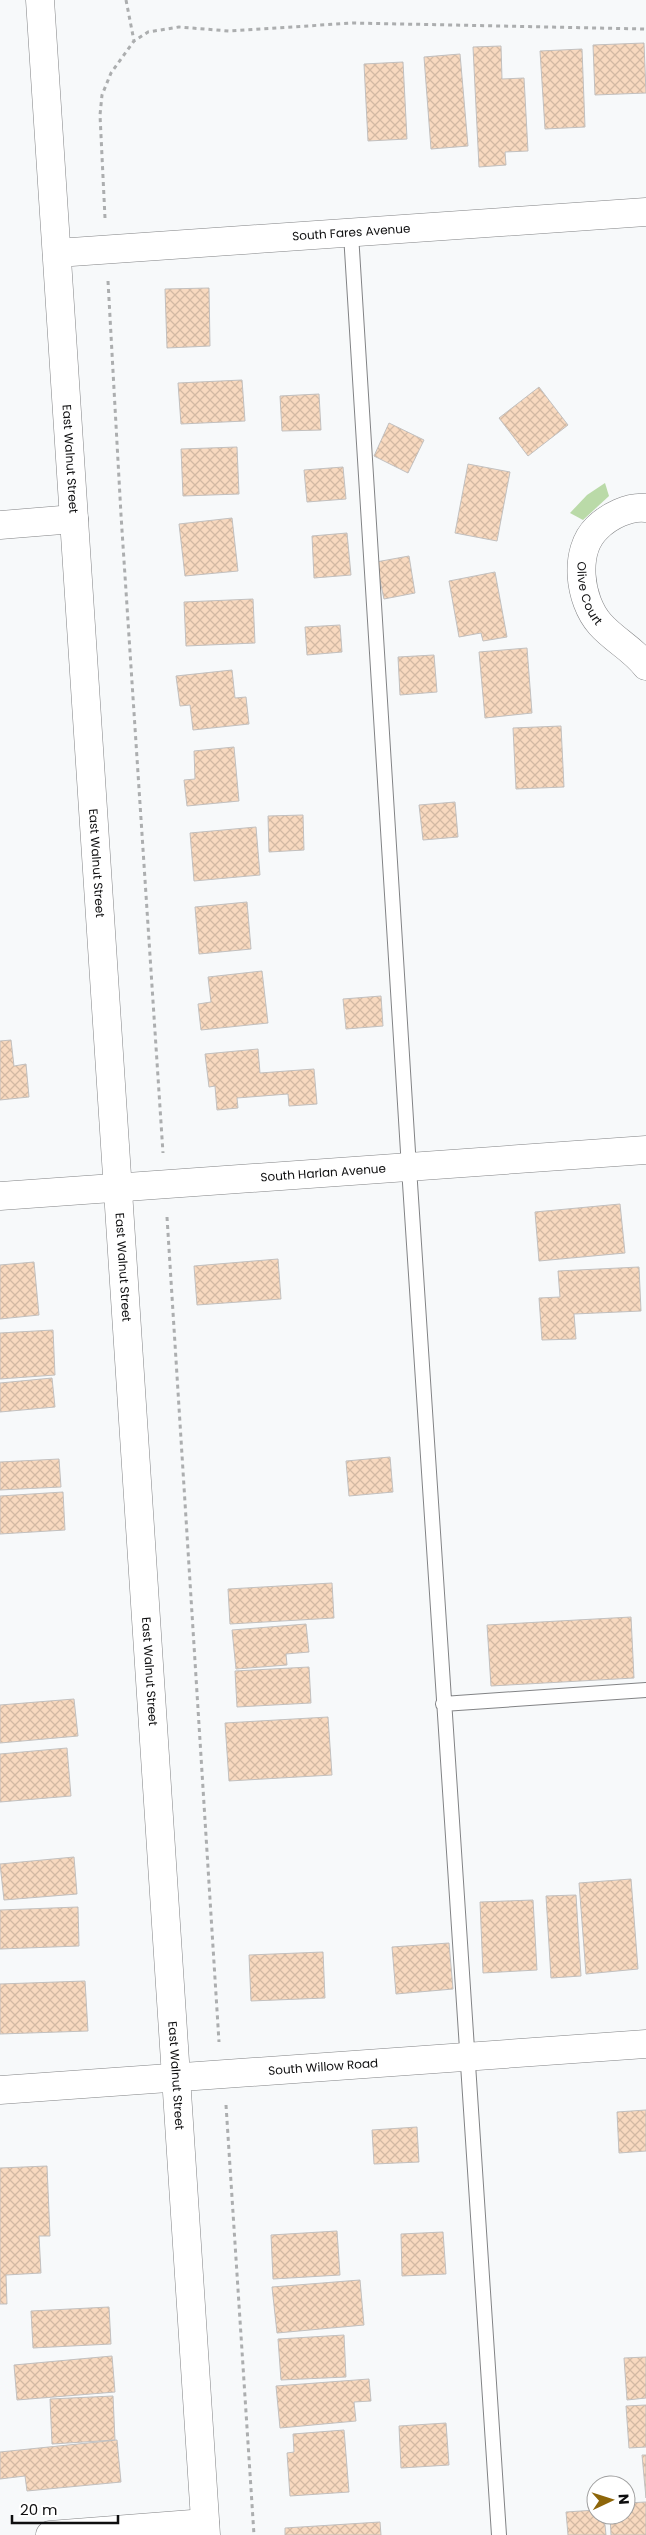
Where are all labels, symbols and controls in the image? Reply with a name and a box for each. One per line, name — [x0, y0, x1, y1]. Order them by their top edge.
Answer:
street label: South Fares Avenue — [292, 219, 411, 245]
street label: East Walnut Street — [59, 404, 83, 514]
street label: Olive Court — [573, 561, 607, 629]
street label: East Walnut Street — [85, 808, 109, 918]
street label: South Harlan Avenue — [260, 1160, 386, 1185]
street label: East Walnut Street — [111, 1212, 136, 1322]
street label: East Walnut Street — [138, 1616, 162, 1726]
street label: East Walnut Street — [164, 2021, 188, 2131]
street label: South Willow Road — [268, 2054, 379, 2079]
north arrow — [586, 2475, 636, 2525]
scale bar — [12, 2492, 119, 2524]
text: N — [614, 2493, 634, 2505]
text: 20 m — [20, 2499, 58, 2520]

